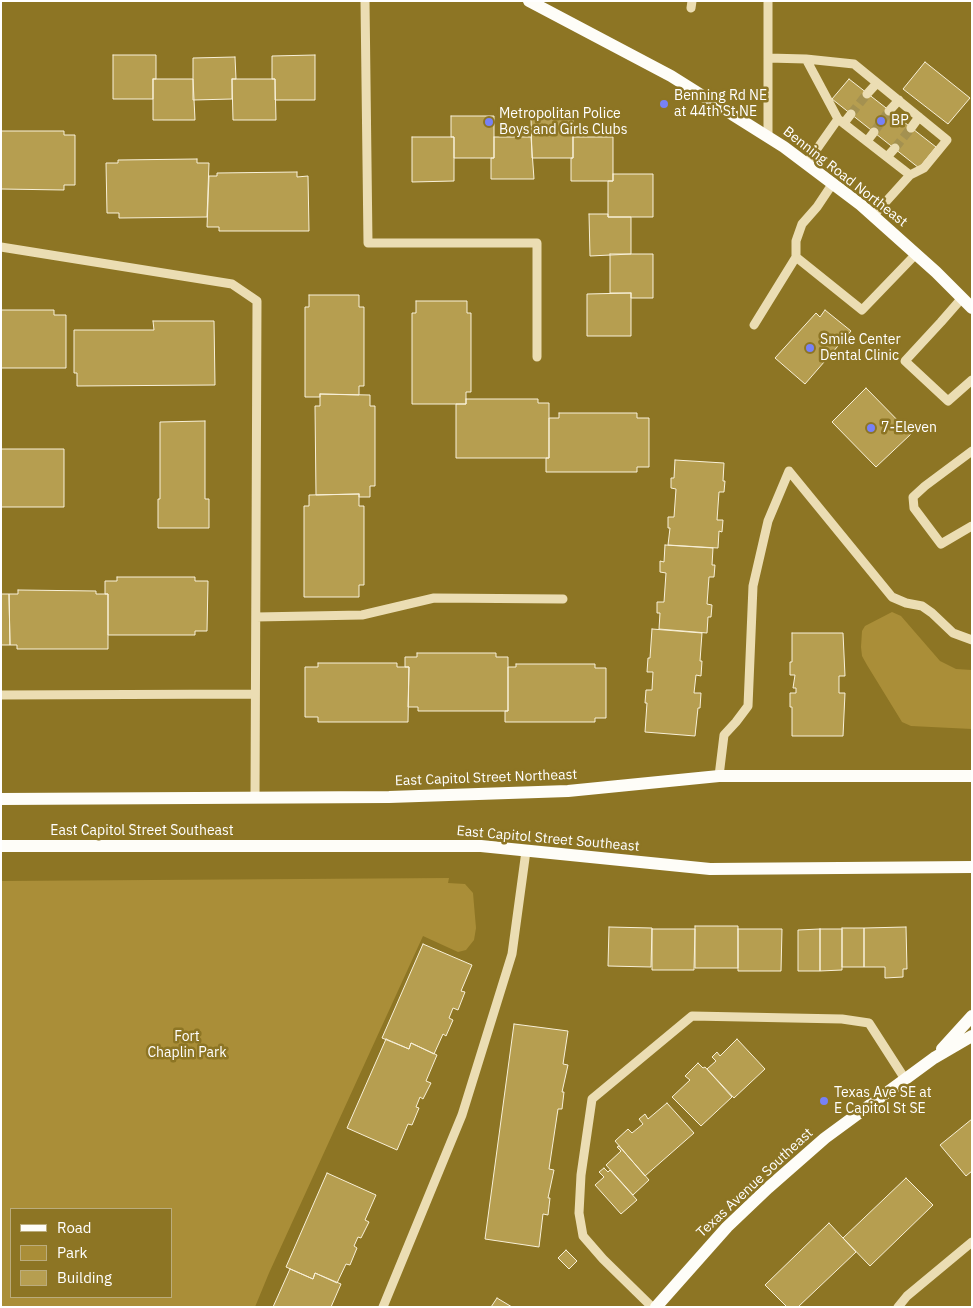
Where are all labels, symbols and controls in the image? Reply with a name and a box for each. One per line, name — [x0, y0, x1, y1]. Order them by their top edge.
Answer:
place label: Benning Rd NE at 44th St NE — [674, 88, 767, 120]
marker: Benning Rd NE at 44th St NE — [658, 98, 670, 110]
place label: Metropolitan Police Boys and Girls Clubs — [499, 106, 628, 138]
place label: BP — [891, 113, 909, 129]
marker: BP — [875, 115, 887, 127]
marker: Metropolitan Police Boys and Girls Clubs — [483, 116, 495, 128]
street label: Benning Road Northeast — [780, 123, 910, 231]
place label: Smile Center Dental Clinic — [820, 332, 901, 364]
marker: Smile Center Dental Clinic — [804, 342, 816, 354]
place label: 7-Eleven — [881, 420, 937, 436]
marker: 7-Eleven — [865, 422, 877, 434]
street label: East Capitol Street Northeast — [395, 766, 577, 790]
street label: East Capitol Street Southeast — [50, 823, 234, 839]
street label: East Capitol Street Southeast — [456, 823, 640, 855]
park label: Fort Chaplin Park — [147, 1029, 227, 1062]
place label: Texas Ave SE at E Capitol St SE — [834, 1085, 932, 1118]
marker: Texas Ave SE at E Capitol St SE — [818, 1095, 830, 1107]
street label: Texas Avenue Southeast — [693, 1125, 817, 1241]
legend — [10, 1208, 172, 1298]
text: Road — [57, 1218, 92, 1237]
text: Park — [57, 1243, 87, 1262]
text: Building — [57, 1268, 112, 1287]

